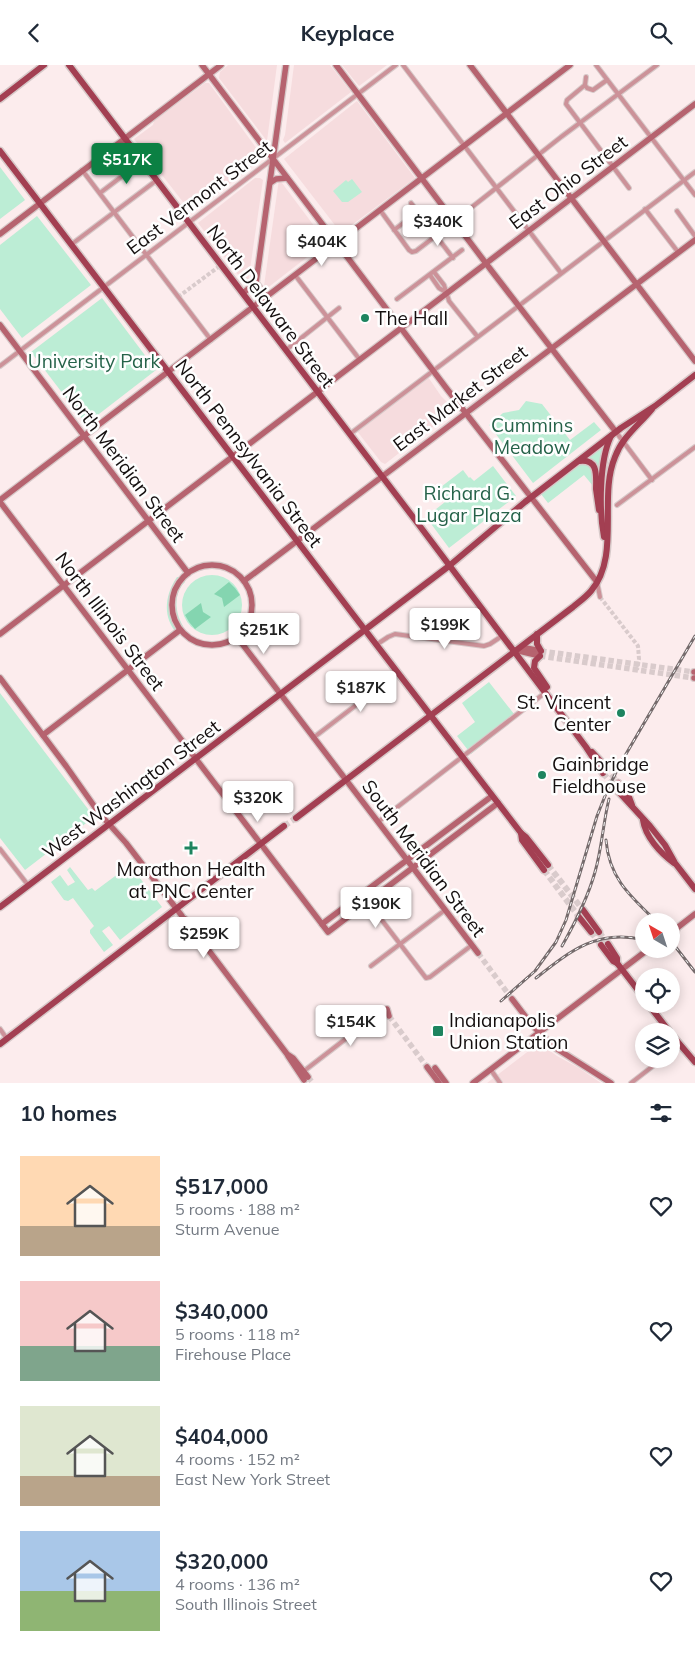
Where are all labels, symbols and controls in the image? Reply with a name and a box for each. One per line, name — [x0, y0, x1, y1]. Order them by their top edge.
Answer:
icon: back — [20, 19, 48, 47]
text: Keyplace — [300, 19, 395, 47]
icon: search — [647, 19, 675, 47]
street label: East Ohio Street — [504, 129, 632, 234]
street label: East Vermont Street — [122, 134, 277, 259]
pin: $517K — [92, 143, 162, 185]
text: $517K — [102, 149, 152, 169]
pin: $340K — [403, 205, 473, 247]
text: $340K — [413, 211, 463, 231]
street label: North Delaware Street — [202, 220, 340, 393]
pin: $404K — [287, 225, 357, 267]
text: $404K — [297, 231, 347, 251]
place label: The Hall — [375, 306, 448, 330]
marker: The Hall — [359, 312, 371, 324]
street label: East Market Street — [388, 339, 532, 456]
park label: University Park — [28, 349, 160, 373]
street label: North Pennsylvania Street — [170, 354, 328, 552]
street label: North Meridian Street — [57, 381, 191, 547]
park label: Cummins Meadow — [491, 413, 573, 459]
park label: Richard G. Lugar Plaza — [416, 481, 522, 527]
street label: North Illinois Street — [50, 547, 170, 695]
pin: $199K — [410, 607, 480, 650]
pin: $251K — [229, 613, 299, 655]
text: $199K — [420, 614, 470, 634]
text: $251K — [239, 619, 289, 639]
pin: $187K — [326, 671, 396, 713]
text: $187K — [336, 677, 386, 697]
place label: St. Vincent Center — [517, 690, 611, 736]
marker: St. Vincent Center — [615, 707, 627, 719]
street label: West Washington Street — [37, 714, 225, 864]
place label: Gainbridge Fieldhouse — [552, 752, 649, 798]
marker: Gainbridge Fieldhouse — [536, 769, 548, 781]
street label: South Meridian Street — [357, 775, 491, 942]
pin: $320K — [223, 781, 293, 823]
text: $320K — [233, 787, 283, 807]
marker: Marathon Health at PNC Center — [184, 841, 198, 855]
place label: Marathon Health at PNC Center — [116, 857, 266, 903]
pin: $190K — [341, 887, 411, 929]
text: $190K — [351, 893, 401, 913]
north arrow — [635, 913, 680, 957]
map controls — [635, 913, 680, 1068]
pin: $259K — [169, 917, 239, 959]
text: $259K — [179, 923, 229, 943]
button: locate — [635, 968, 680, 1013]
pin: $154K — [316, 1005, 386, 1047]
place label: Indianapolis Union Station — [449, 1008, 568, 1054]
text: $154K — [326, 1011, 376, 1031]
button: layers — [635, 1023, 680, 1068]
marker: Indianapolis Union Station — [431, 1024, 445, 1038]
icon: filters — [647, 1099, 675, 1127]
text: 10 homes — [20, 1100, 117, 1126]
text: $517,000 — [175, 1173, 268, 1199]
icon: home — [60, 1176, 120, 1236]
icon: heart — [647, 1192, 675, 1220]
text: 5 rooms · 188 m² — [175, 1199, 300, 1219]
text: Sturm Avenue — [175, 1219, 280, 1239]
text: $340,000 — [175, 1298, 268, 1324]
icon: home — [60, 1301, 120, 1361]
icon: heart — [647, 1317, 675, 1345]
text: 5 rooms · 118 m² — [175, 1324, 300, 1344]
text: Firehouse Place — [175, 1344, 291, 1364]
text: $404,000 — [175, 1423, 268, 1449]
icon: home — [60, 1426, 120, 1486]
icon: heart — [647, 1442, 675, 1470]
text: 4 rooms · 152 m² — [175, 1449, 300, 1469]
text: East New York Street — [175, 1469, 330, 1489]
text: $320,000 — [175, 1548, 268, 1574]
icon: home — [60, 1551, 120, 1611]
icon: heart — [647, 1567, 675, 1595]
text: 4 rooms · 136 m² — [175, 1574, 300, 1594]
text: South Illinois Street — [175, 1594, 317, 1614]

